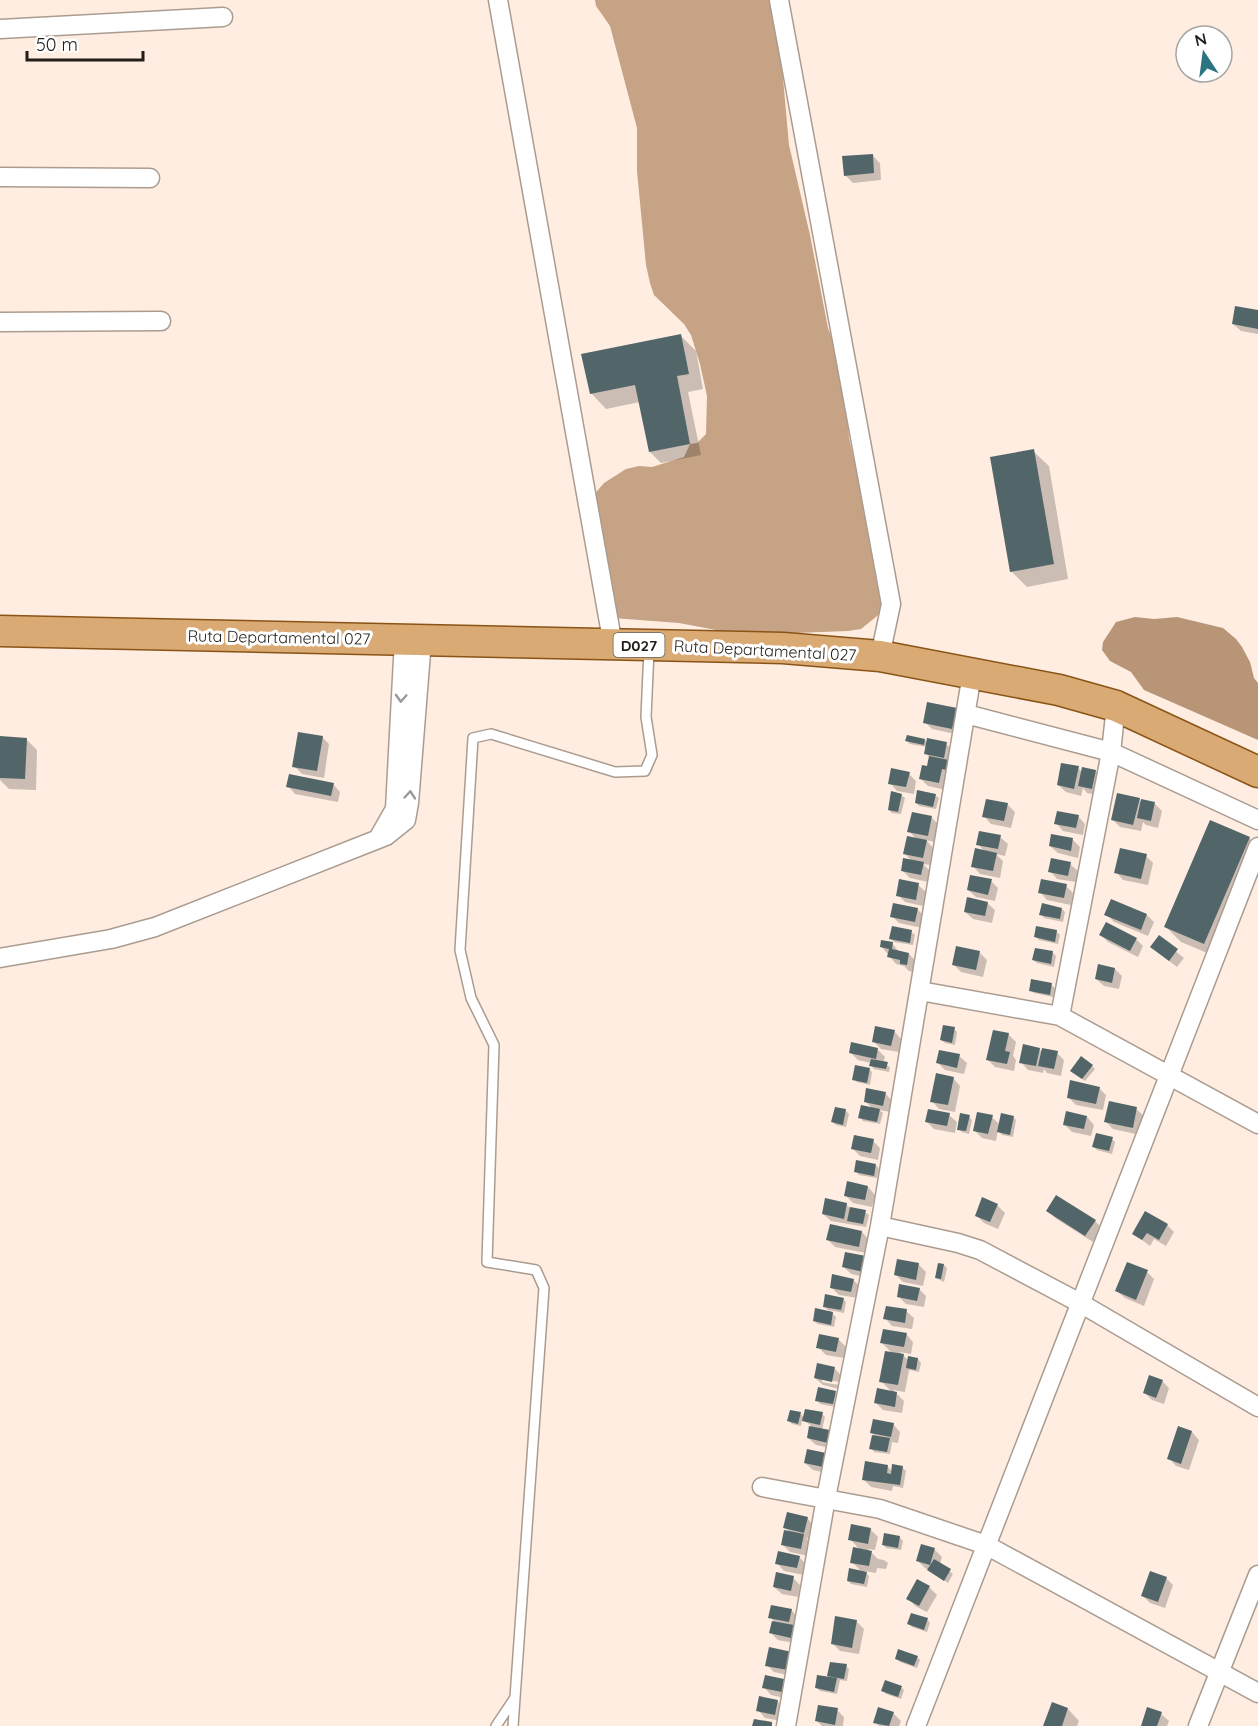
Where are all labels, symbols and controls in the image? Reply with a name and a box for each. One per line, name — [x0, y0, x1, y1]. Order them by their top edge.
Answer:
scale bar — [27, 24, 142, 62]
north arrow — [1174, 24, 1234, 84]
text: N — [1193, 28, 1209, 50]
text: 50 m — [36, 33, 78, 56]
street label: Ruta Departamental 027 — [187, 625, 371, 649]
road number: D027 — [614, 633, 664, 657]
street label: Ruta Departamental 027 — [673, 635, 857, 665]
one-way arrow — [395, 694, 408, 703]
one-way arrow — [403, 791, 416, 800]

